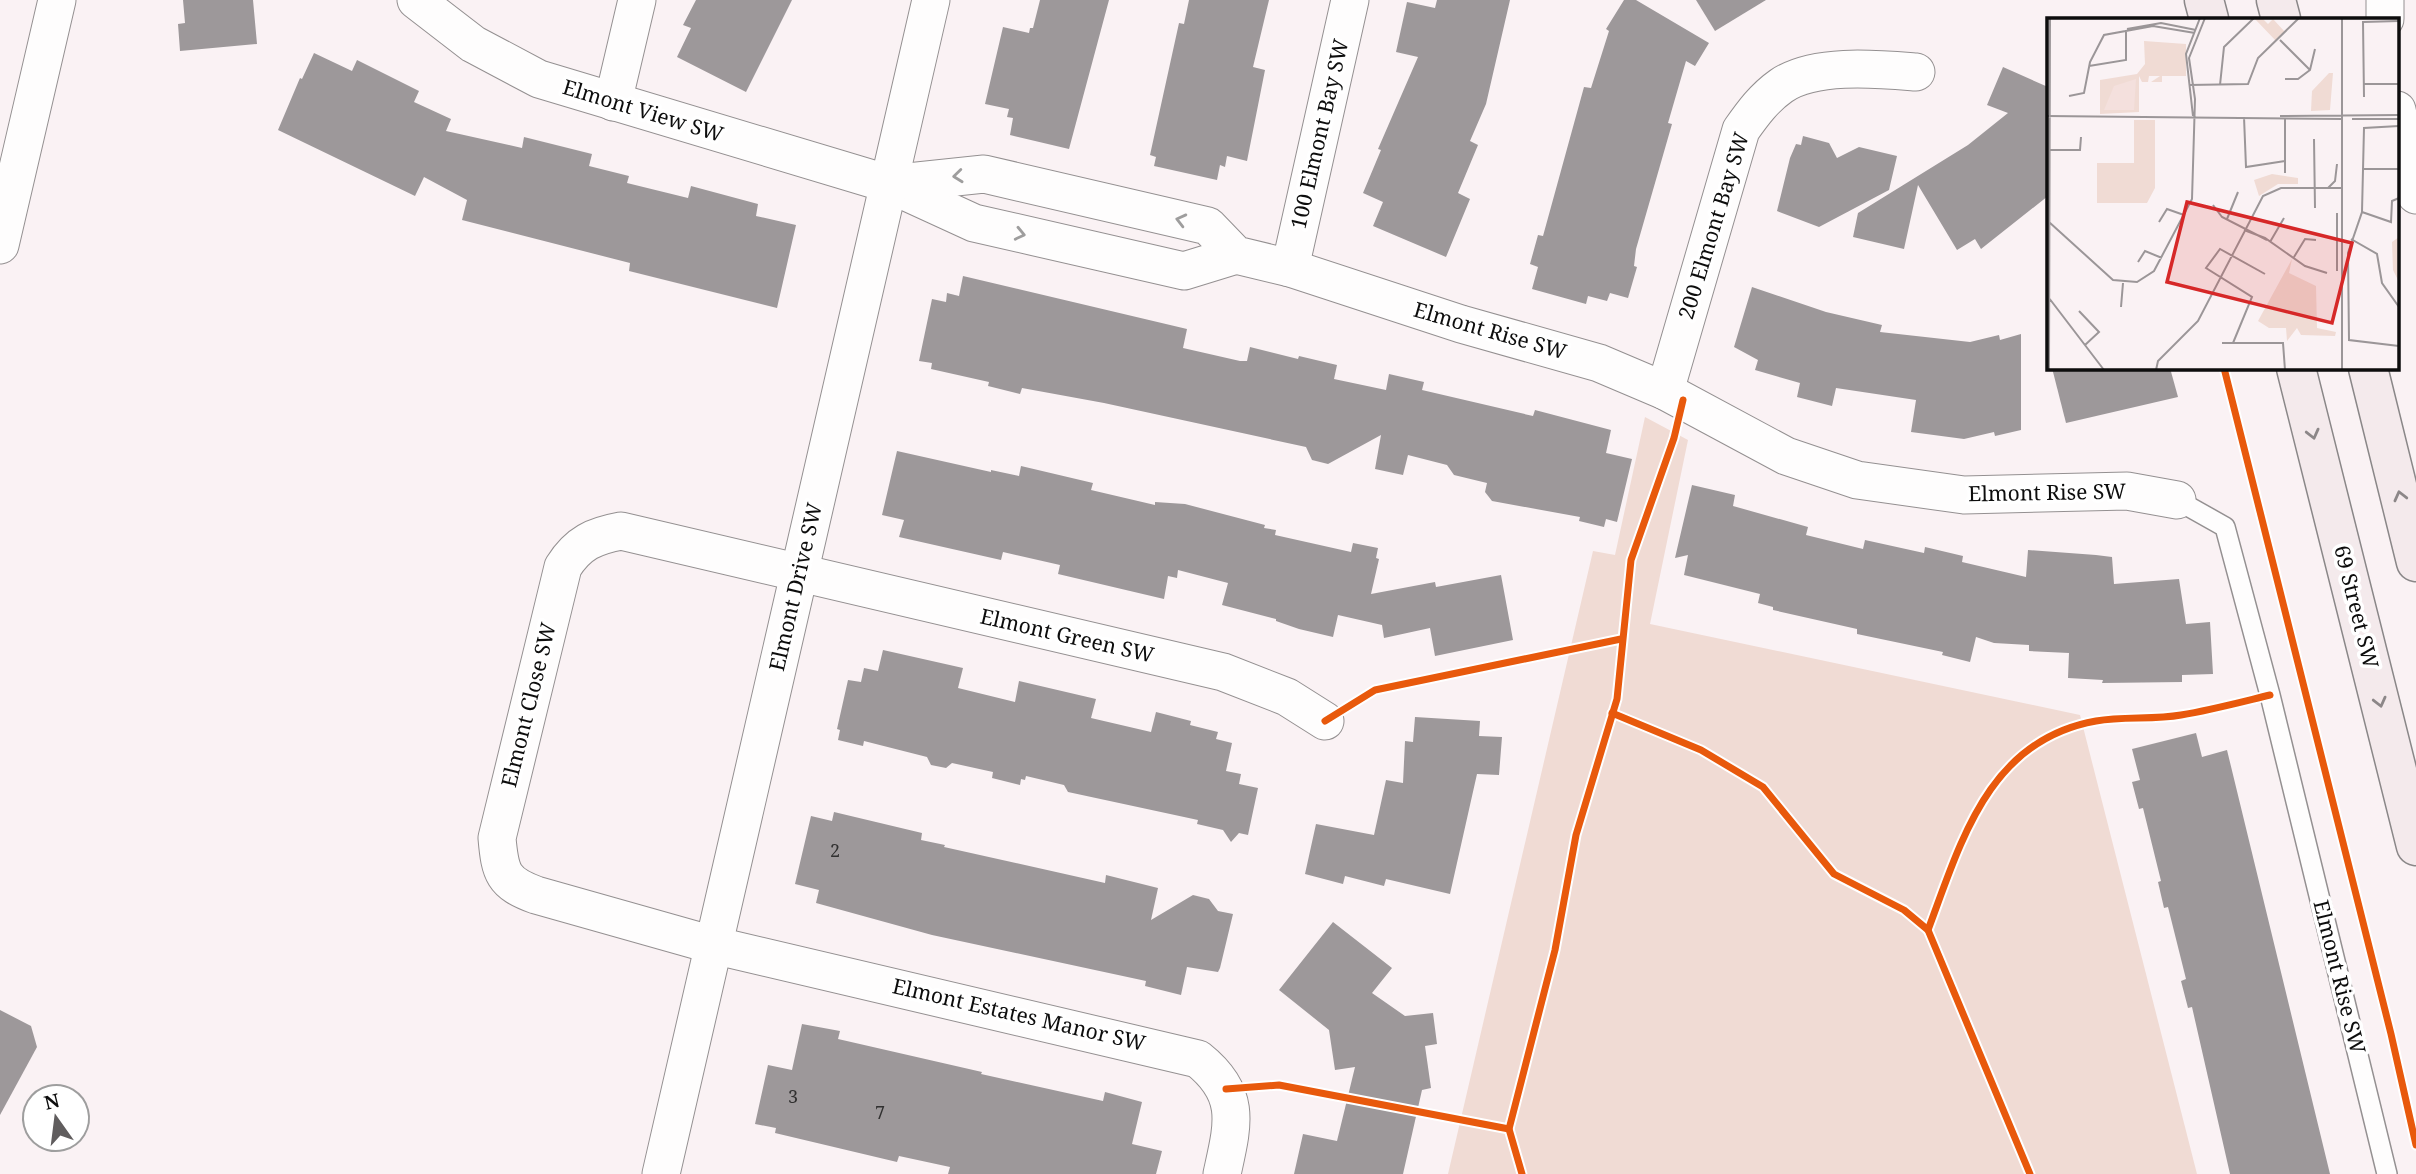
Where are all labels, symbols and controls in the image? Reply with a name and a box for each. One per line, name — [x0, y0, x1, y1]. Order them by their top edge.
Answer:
inset map — [2047, 18, 2398, 369]
street label: 100 Elmont Bay SW — [1284, 36, 1354, 231]
street label: Elmont View SW — [560, 72, 727, 148]
street label: 200 Elmont Bay SW — [1671, 129, 1755, 323]
one-way arrow — [953, 169, 964, 184]
one-way arrow — [1175, 214, 1187, 228]
one-way arrow — [1014, 226, 1026, 240]
street label: Elmont Rise SW — [1411, 295, 1570, 365]
one-way arrow — [2305, 428, 2319, 440]
street label: Elmont Rise SW — [1968, 477, 2126, 507]
one-way arrow — [2394, 490, 2408, 502]
street label: Elmont Drive SW — [762, 500, 828, 674]
street label: 69 Street SW — [2328, 542, 2386, 671]
street label: Elmont Green SW — [978, 601, 1157, 669]
street label: Elmont Close SW — [494, 620, 562, 790]
one-way arrow — [2372, 696, 2386, 708]
house number: 2 — [830, 838, 840, 862]
street label: Elmont Rise SW — [2307, 897, 2373, 1057]
street label: Elmont Estates Manor SW — [890, 971, 1148, 1057]
north arrow — [21, 1083, 91, 1153]
house number: 3 — [788, 1084, 798, 1108]
text: N — [41, 1087, 62, 1116]
house number: 7 — [875, 1100, 885, 1124]

